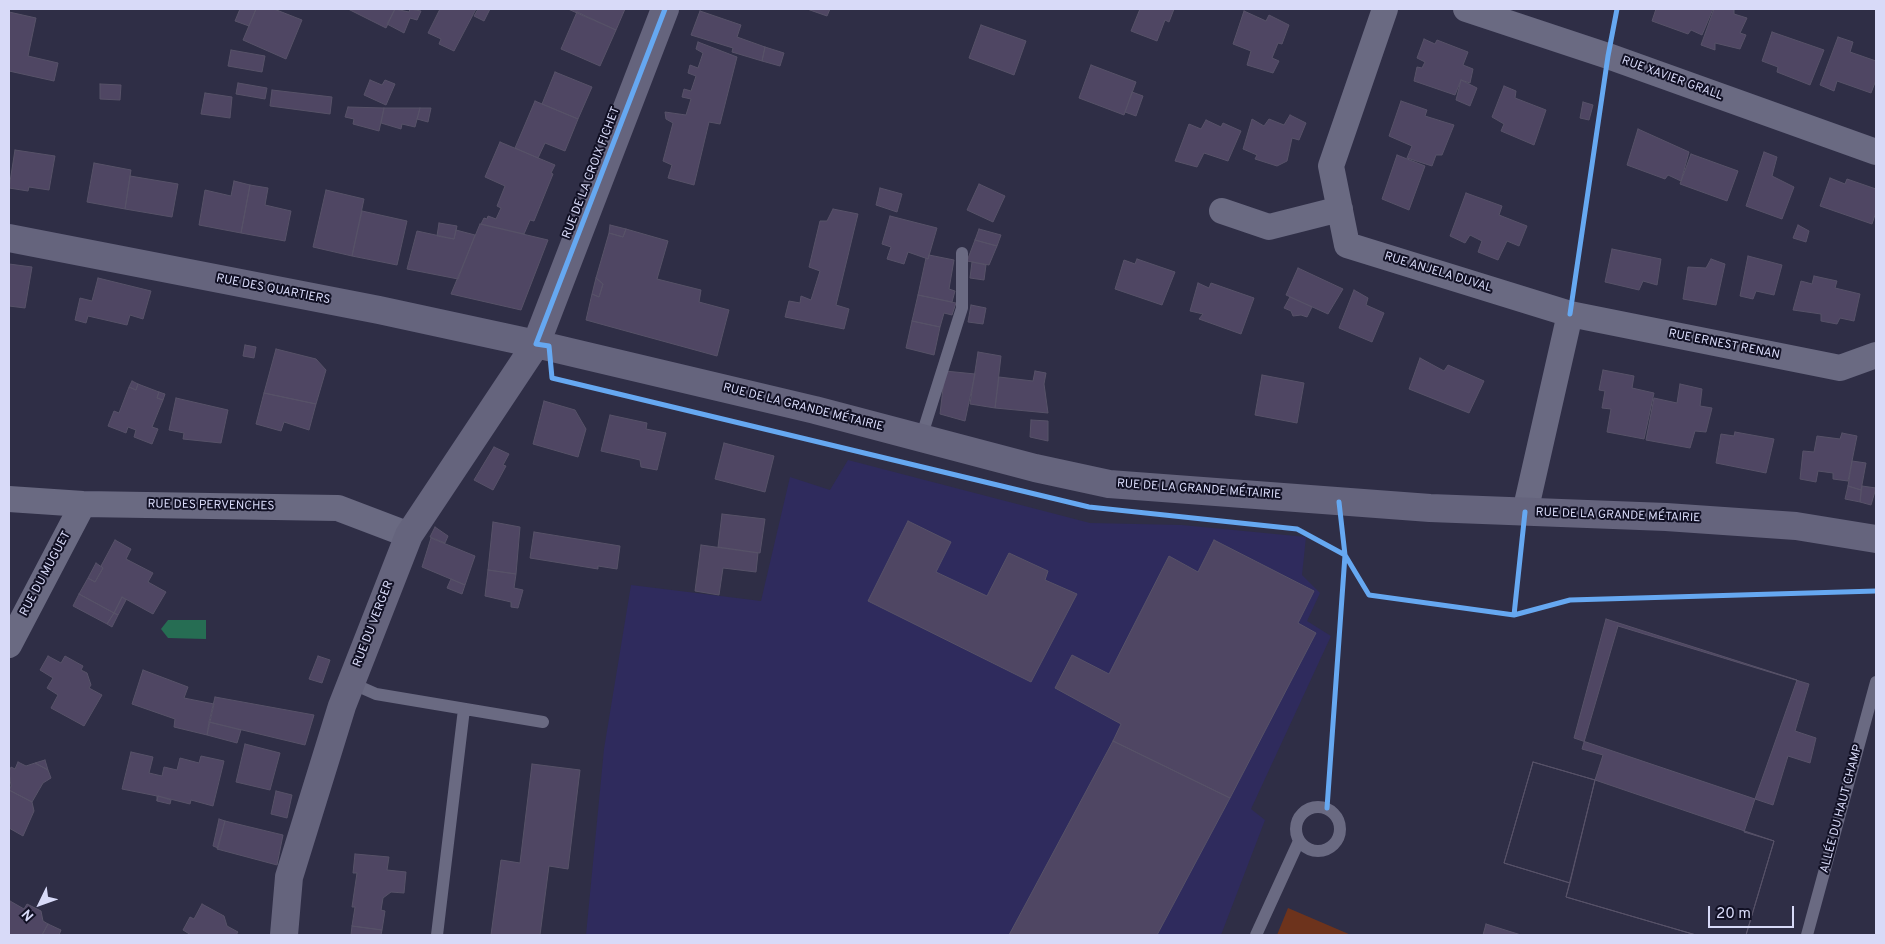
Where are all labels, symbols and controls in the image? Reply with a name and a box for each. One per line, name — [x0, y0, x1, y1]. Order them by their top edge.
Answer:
street label: RUE XAVIER GRALL — [1619, 54, 1725, 104]
street label: RUE DE LA CROIX FICHET — [560, 105, 624, 241]
street label: RUE ANJELA DUVAL — [1382, 250, 1494, 296]
street label: RUE DES QUARTIERS — [215, 272, 331, 308]
street label: RUE ERNEST RENAN — [1667, 327, 1781, 363]
street label: RUE DE LA GRANDE MÉTAIRIE — [721, 381, 885, 435]
street label: RUE DE LA GRANDE MÉTAIRIE — [1116, 477, 1282, 503]
street label: RUE DES PERVENCHES — [147, 498, 275, 514]
street label: RUE DE LA GRANDE MÉTAIRIE — [1535, 506, 1701, 526]
street label: RUE DU MUGUET — [18, 529, 74, 619]
street label: RUE DU VERGER — [351, 579, 397, 669]
street label: ALLÉE DU HAUT CHAMP — [1818, 743, 1866, 875]
north arrow — [15, 879, 65, 929]
scale bar — [1710, 896, 1796, 928]
text: N — [19, 905, 38, 924]
text: 20 m — [1716, 905, 1751, 924]

